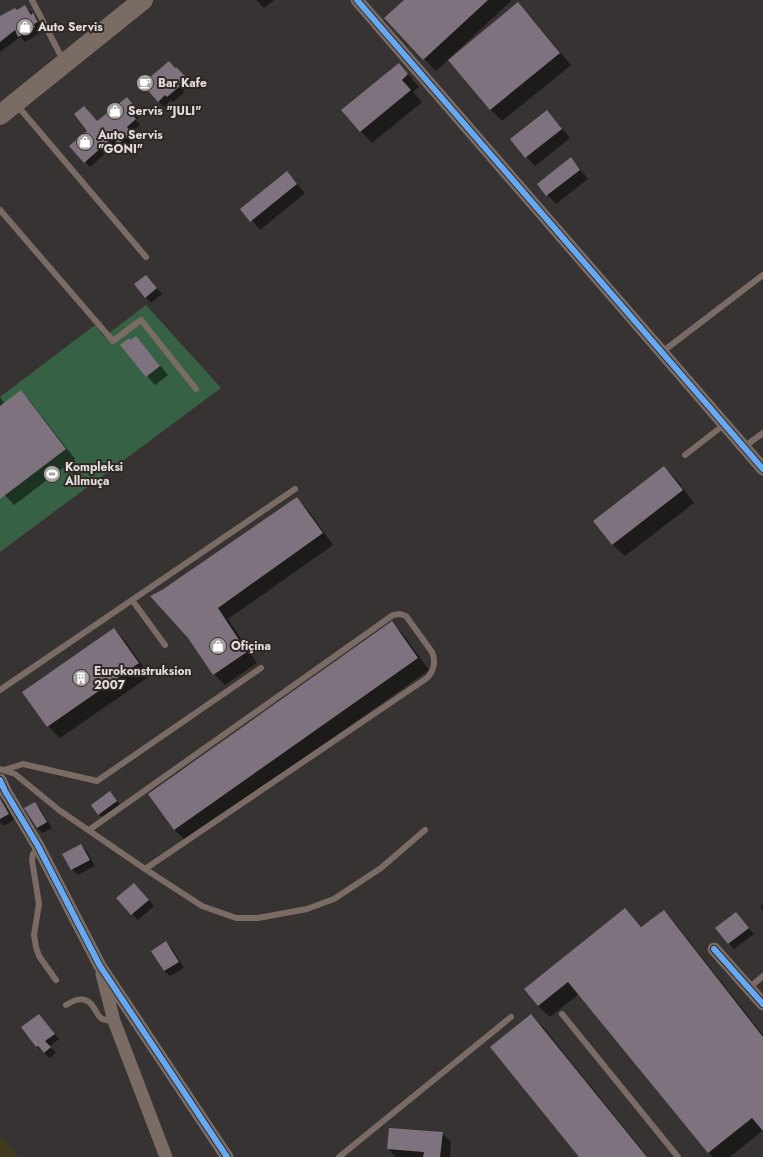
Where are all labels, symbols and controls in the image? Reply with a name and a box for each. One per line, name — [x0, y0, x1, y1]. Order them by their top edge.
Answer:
shop icon: Auto Servis — [15, 17, 35, 37]
place label: Auto Servis — [37, 18, 103, 36]
cafe icon: Bar Kafe — [135, 73, 155, 93]
place label: Bar Kafe — [158, 74, 207, 92]
shop icon: Servis "JULI" — [105, 101, 125, 121]
place label: Servis "JULI" — [128, 102, 201, 120]
place label: Auto Servis "GONI" — [97, 126, 163, 158]
shop icon: Auto Servis "GONI" — [75, 132, 95, 152]
place label: Kompleksi Allmuça — [64, 458, 123, 490]
sports icon: Kompleksi Allmuça — [42, 464, 62, 484]
shop icon: Ofiçina — [208, 636, 228, 656]
place label: Ofiçina — [231, 637, 271, 655]
place label: Eurokonstruksion 2007 — [94, 662, 192, 694]
building icon: Eurokonstruksion 2007 — [71, 668, 91, 688]

